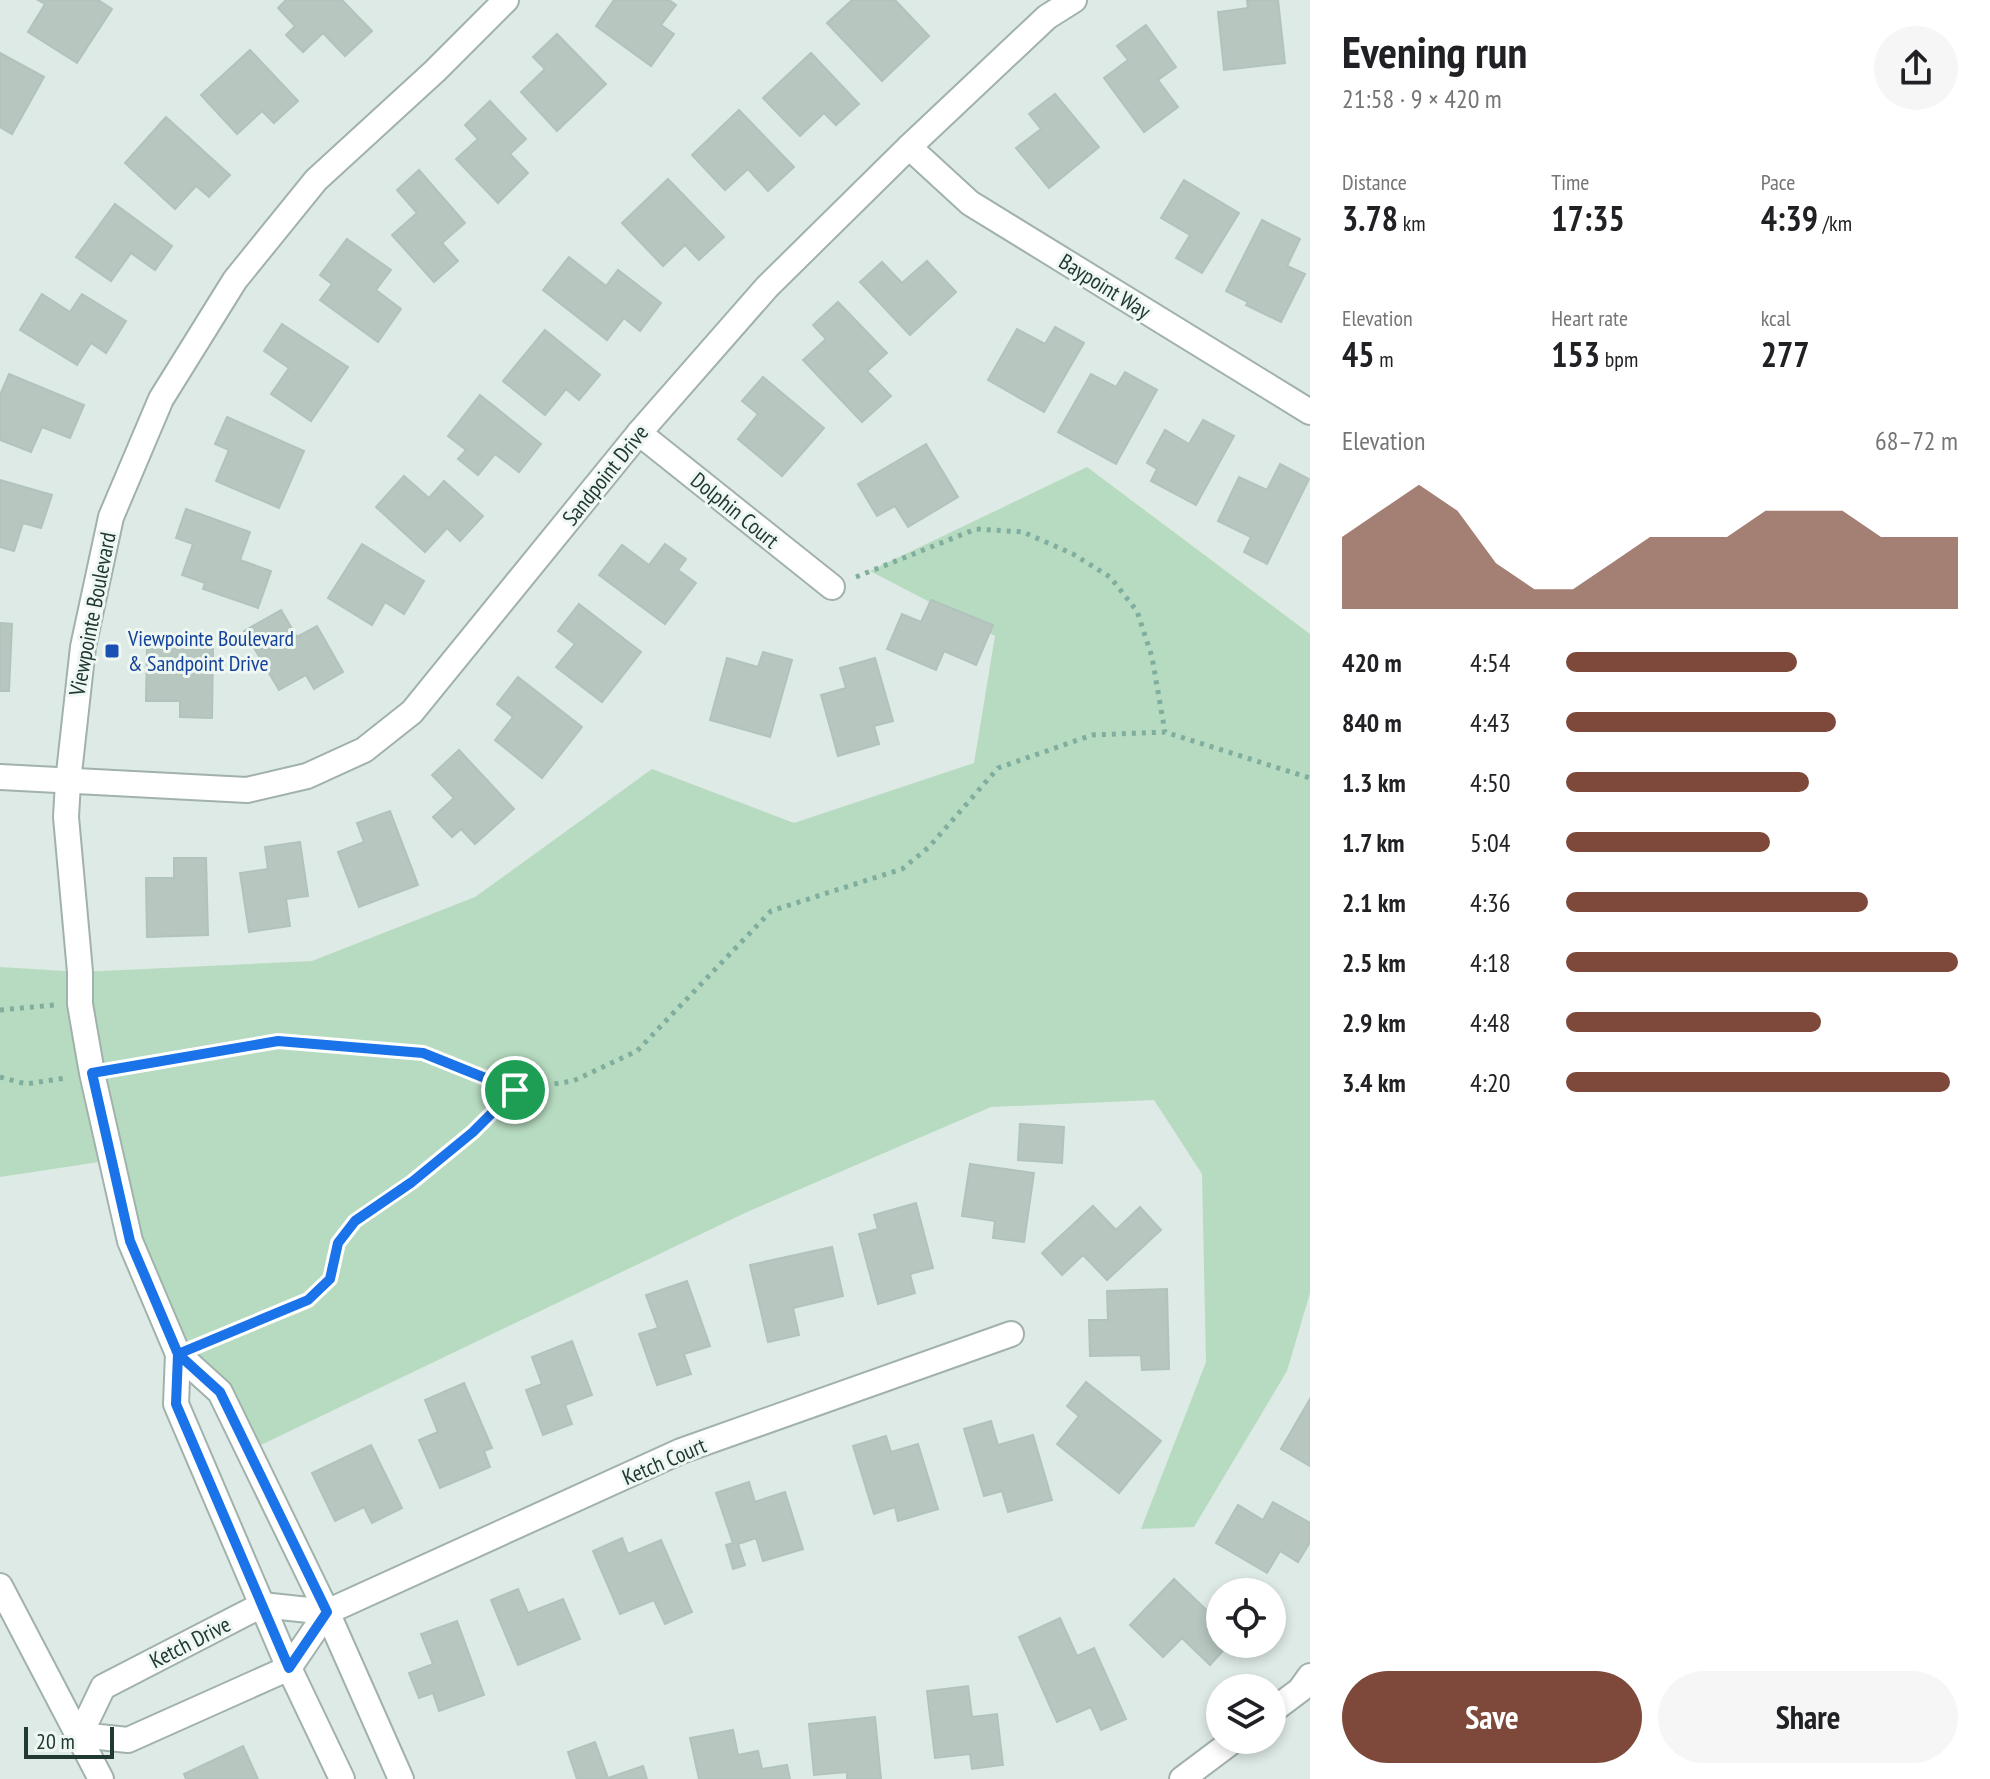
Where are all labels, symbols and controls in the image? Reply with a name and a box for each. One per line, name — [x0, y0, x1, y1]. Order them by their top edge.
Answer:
text: Evening run — [1342, 23, 1527, 80]
button: share — [1874, 26, 1958, 110]
text: 21:58 · 9 × 420 m — [1342, 82, 1502, 115]
text: Distance — [1342, 168, 1407, 196]
text: Time — [1551, 168, 1589, 196]
text: Pace — [1761, 168, 1795, 196]
text: 3.78 — [1342, 196, 1398, 240]
text: 17:35 — [1551, 196, 1625, 240]
text: 4:39 — [1761, 196, 1818, 240]
text: km — [1398, 209, 1426, 237]
text: /km — [1818, 209, 1852, 237]
street label: Baypoint Way — [1054, 247, 1156, 325]
text: Elevation — [1342, 304, 1413, 332]
text: Heart rate — [1551, 304, 1628, 332]
text: kcal — [1761, 304, 1791, 332]
text: 45 — [1342, 332, 1375, 376]
text: 153 — [1551, 332, 1600, 376]
text: 277 — [1761, 332, 1809, 376]
text: m — [1375, 345, 1394, 373]
text: bpm — [1600, 345, 1638, 373]
street label: Sandpoint Drive — [556, 419, 654, 531]
text: Elevation — [1342, 424, 1425, 457]
text: 68–72 m — [1875, 424, 1958, 457]
street label: Dolphin Court — [685, 466, 785, 554]
street label: Viewpointe Boulevard — [62, 530, 122, 699]
place label: Viewpointe Boulevard & Sandpoint Drive — [127, 624, 294, 677]
marker: Viewpointe Boulevard & Sandpoint Drive — [103, 642, 121, 660]
text: 420 m — [1342, 646, 1402, 679]
text: 4:54 — [1470, 646, 1510, 679]
text: 840 m — [1342, 706, 1402, 739]
text: 4:43 — [1470, 706, 1510, 739]
text: 1.3 km — [1342, 766, 1406, 799]
text: 4:50 — [1470, 766, 1510, 799]
text: 1.7 km — [1342, 826, 1405, 859]
text: 5:04 — [1470, 826, 1510, 859]
text: 2.1 km — [1342, 886, 1406, 919]
text: 4:36 — [1470, 886, 1510, 919]
text: 2.5 km — [1342, 946, 1406, 979]
text: 4:18 — [1470, 946, 1510, 979]
text: 2.9 km — [1342, 1006, 1406, 1039]
text: 4:48 — [1470, 1006, 1510, 1039]
pin — [481, 1056, 549, 1124]
text: 3.4 km — [1342, 1066, 1406, 1099]
text: 4:20 — [1470, 1066, 1510, 1099]
icon: arrive — [493, 1068, 537, 1112]
street label: Ketch Court — [618, 1431, 710, 1491]
map controls — [1206, 1578, 1286, 1754]
button: locate — [1206, 1578, 1286, 1658]
street label: Ketch Drive — [145, 1610, 235, 1674]
button: Save — [1342, 1671, 1642, 1763]
button: Share — [1658, 1671, 1958, 1763]
button: layers — [1206, 1674, 1286, 1754]
scale bar — [24, 1723, 114, 1759]
text: 20 m — [36, 1727, 75, 1755]

